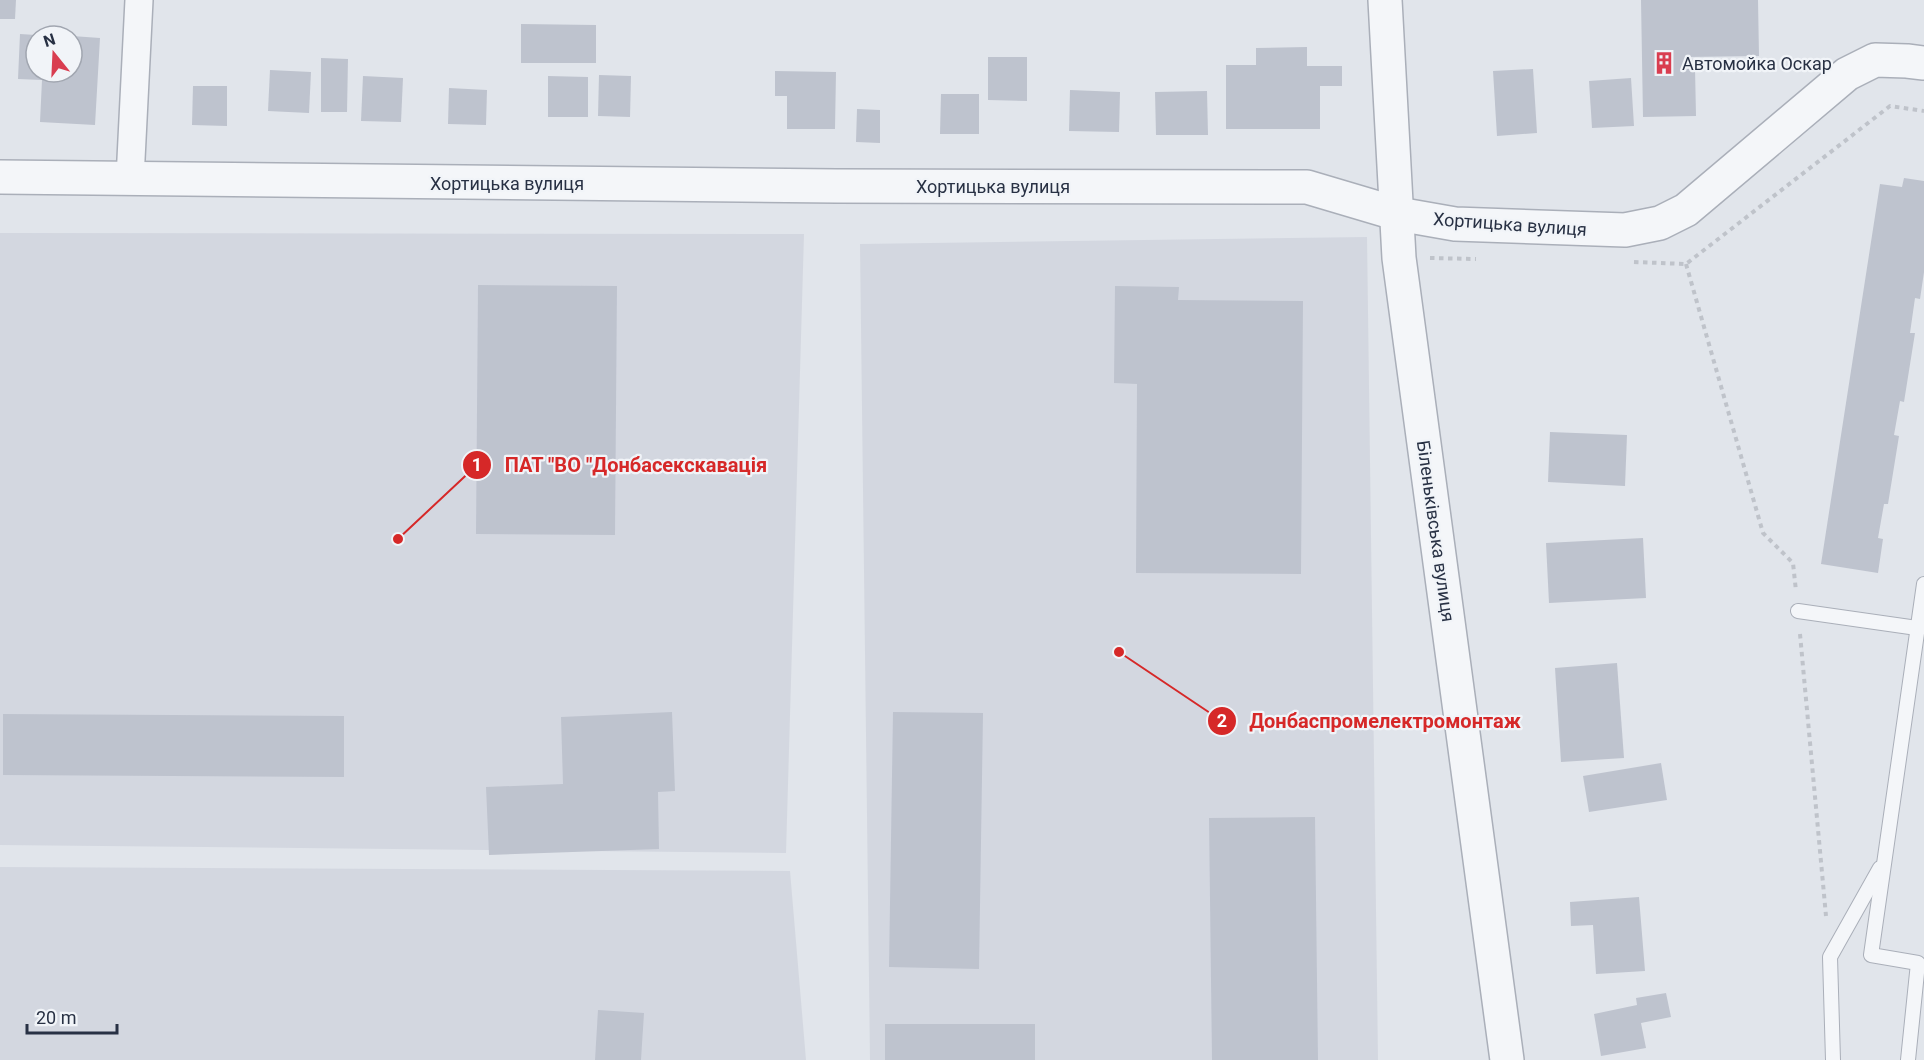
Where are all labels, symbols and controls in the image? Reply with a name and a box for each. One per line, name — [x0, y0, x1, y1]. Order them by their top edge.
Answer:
north arrow — [24, 24, 84, 84]
text: N — [41, 29, 58, 51]
building icon: Автомойка Оскар — [1651, 50, 1677, 76]
place label: Автомойка Оскар — [1682, 53, 1832, 74]
street label: Хортицька вулиця — [430, 173, 584, 194]
street label: Хортицька вулиця — [916, 176, 1070, 197]
street label: Хортицька вулиця — [1432, 208, 1588, 240]
street label: Біленьківська вулиця — [1413, 439, 1459, 623]
callout: ПАТ "ВО "Донбасекскавація — [462, 446, 779, 484]
text: ПАТ "ВО "Донбасекскавація — [505, 453, 767, 477]
text: 1 — [472, 454, 482, 475]
callout: Донбаспромелектромонтаж — [1207, 702, 1533, 740]
text: Донбаспромелектромонтаж — [1249, 709, 1521, 733]
text: 2 — [1217, 710, 1227, 731]
scale bar — [27, 997, 117, 1035]
text: 20 m — [36, 1007, 76, 1028]

